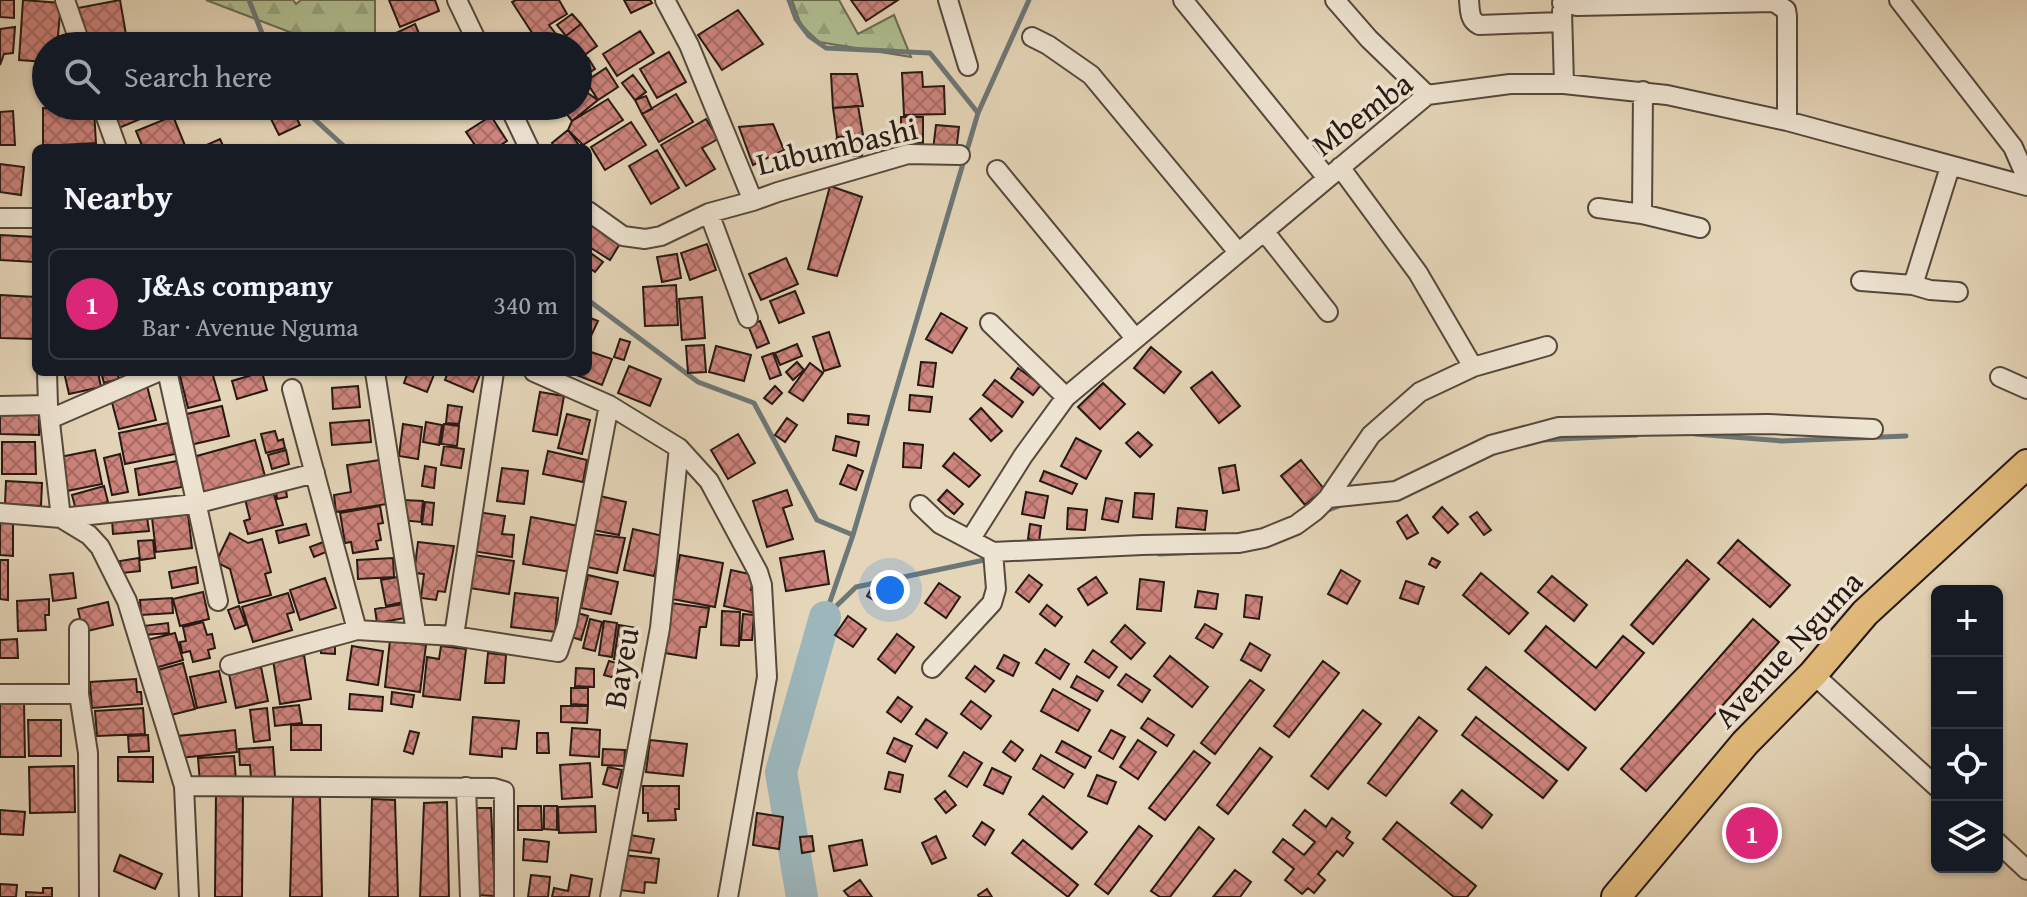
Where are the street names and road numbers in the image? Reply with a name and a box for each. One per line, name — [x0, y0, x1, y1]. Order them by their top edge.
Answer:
street label: Mbemba — [1301, 60, 1422, 167]
street label: Lubumbashi — [752, 104, 922, 187]
street label: Avenue Nguma — [1702, 559, 1873, 738]
street label: Bayeu — [590, 623, 651, 712]

